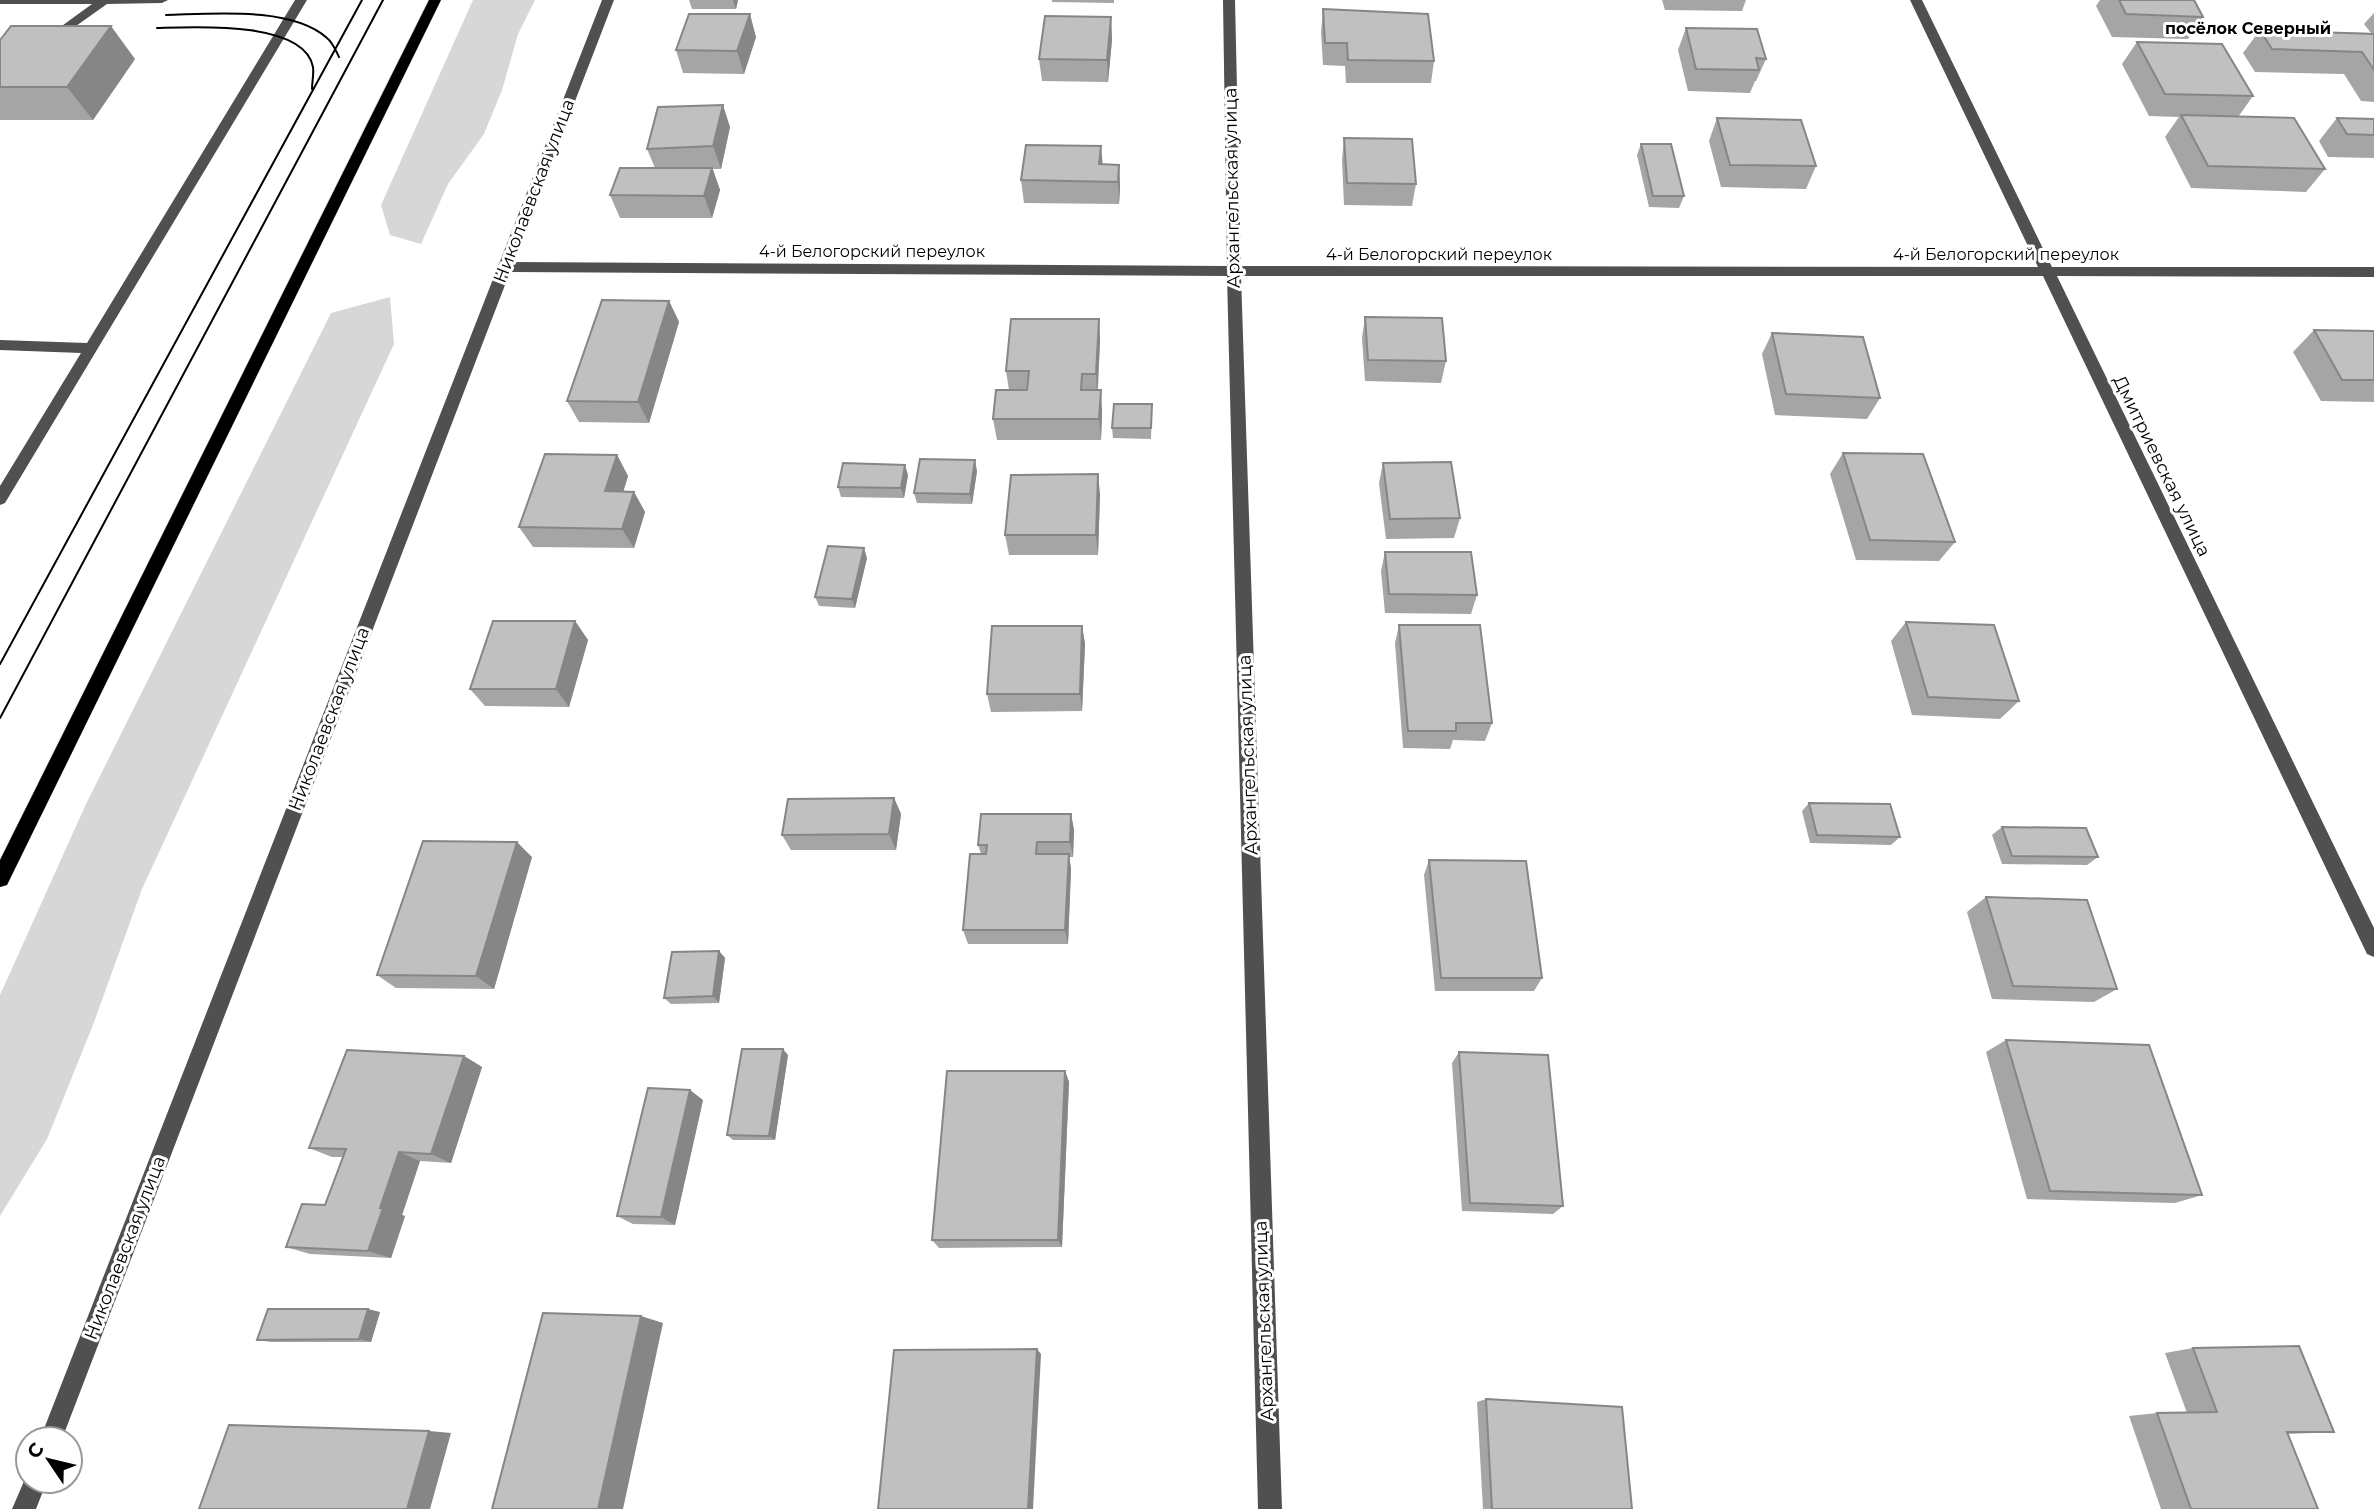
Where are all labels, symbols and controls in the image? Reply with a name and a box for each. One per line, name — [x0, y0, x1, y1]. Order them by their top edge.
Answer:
district label: посёлок Северный — [2165, 19, 2331, 38]
street label: Архангельская улица — [1219, 87, 1245, 289]
street label: Николаевская улица — [489, 96, 579, 286]
street label: 4-й Белогорский переулок — [759, 242, 986, 261]
street label: 4-й Белогорский переулок — [1326, 245, 1553, 264]
street label: 4-й Белогорский переулок — [1893, 245, 2120, 264]
street label: Дмитриевская улица — [2109, 372, 2215, 560]
street label: Николаевская улица — [284, 624, 374, 814]
street label: Архангельская улица — [1234, 654, 1262, 856]
street label: Николаевская улица — [80, 1153, 170, 1343]
street label: Архангельская улица — [1250, 1220, 1278, 1422]
north arrow — [14, 1425, 84, 1495]
text: С — [22, 1438, 49, 1463]

